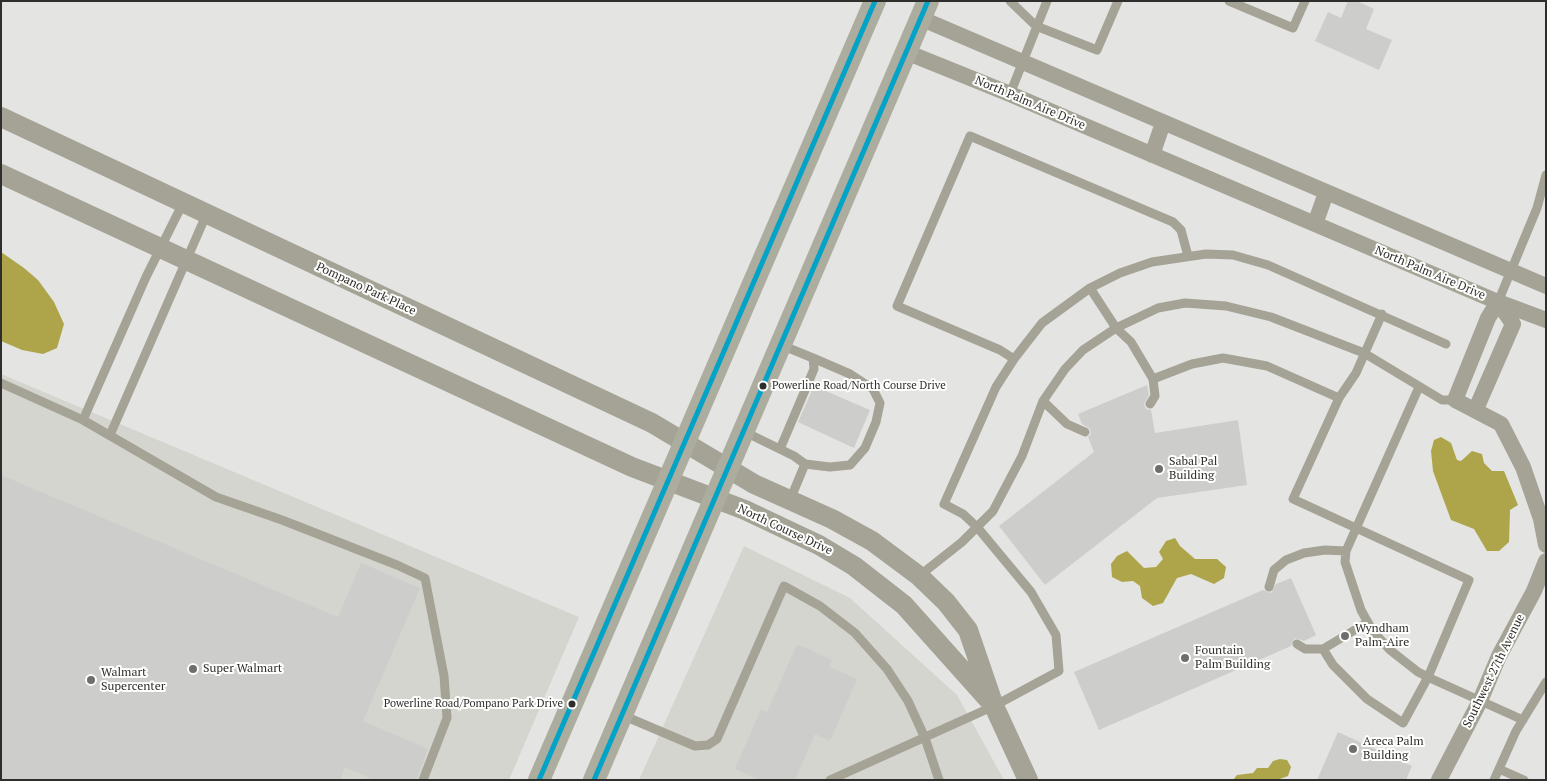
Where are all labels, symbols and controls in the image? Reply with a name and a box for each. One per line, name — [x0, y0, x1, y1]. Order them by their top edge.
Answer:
street label: North Palm Aire Drive — [973, 73, 1087, 133]
street label: North Palm Aire Drive — [1373, 243, 1487, 303]
street label: Pompano Park Place — [314, 260, 418, 318]
place label: Powerline Road/North Course Drive — [772, 379, 946, 393]
marker: Powerline Road/North Course Drive — [758, 381, 768, 391]
place label: Sabal Pal Building — [1169, 455, 1217, 483]
marker: Sabal Pal Building — [1153, 463, 1165, 475]
street label: North Course Drive — [735, 502, 835, 558]
street label: Southwest 27th Avenue — [1460, 612, 1528, 730]
place label: Wyndham Palm-Aire — [1355, 622, 1409, 650]
marker: Wyndham Palm-Aire — [1339, 630, 1351, 642]
place label: Fountain Palm Building — [1195, 644, 1270, 672]
marker: Fountain Palm Building — [1179, 652, 1191, 664]
place label: Super Walmart — [203, 662, 282, 676]
marker: Super Walmart — [187, 663, 199, 675]
place label: Walmart Supercenter — [101, 666, 165, 694]
marker: Walmart Supercenter — [85, 674, 97, 686]
place label: Powerline Road/Pompano Park Drive — [384, 697, 563, 711]
marker: Powerline Road/Pompano Park Drive — [567, 699, 577, 709]
place label: Areca Palm Building — [1363, 735, 1424, 763]
marker: Areca Palm Building — [1347, 743, 1359, 755]

